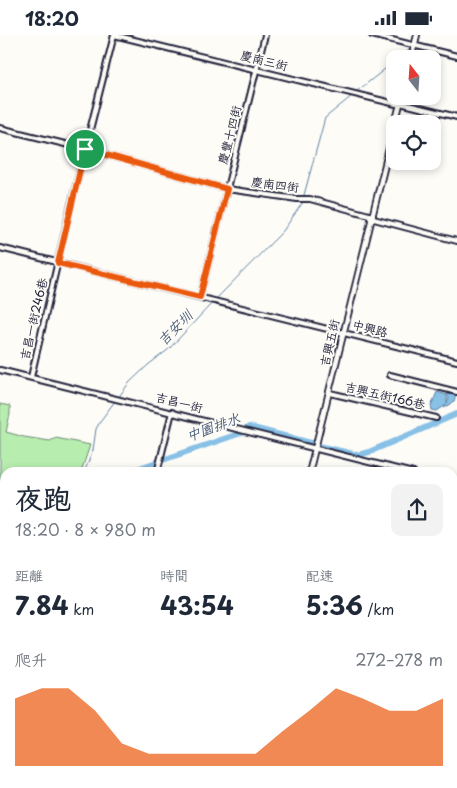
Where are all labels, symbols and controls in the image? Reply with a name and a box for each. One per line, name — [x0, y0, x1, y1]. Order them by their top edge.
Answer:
text: 18:20 — [25, 4, 79, 32]
street label: 慶南三街 — [239, 45, 290, 75]
north arrow — [386, 50, 441, 105]
map controls — [386, 50, 441, 170]
street label: 慶豐十四街 — [213, 103, 245, 166]
button: locate — [386, 115, 441, 170]
pin — [64, 128, 106, 170]
icon: arrive — [71, 135, 99, 163]
street label: 慶南四街 — [250, 172, 300, 196]
street label: 吉昌一街246巷 — [15, 276, 51, 362]
water label: 吉安圳 — [152, 304, 198, 350]
street label: 中興路 — [351, 315, 390, 341]
street label: 吉興五街 — [315, 317, 343, 368]
street label: 吉興五街166巷 — [343, 377, 427, 413]
street label: 吉昌一街 — [154, 387, 205, 417]
water label: 中園排水 — [183, 407, 244, 446]
text: 夜跑 — [15, 476, 71, 519]
button: share — [391, 484, 443, 536]
text: 18:20 · 8 × 980 m — [15, 517, 156, 541]
text: 距離 — [15, 565, 43, 586]
text: 時間 — [160, 565, 188, 586]
text: 配速 — [306, 565, 334, 586]
text: 7.84 — [15, 586, 69, 624]
text: 43:54 — [160, 586, 234, 624]
text: 5:36 — [306, 586, 363, 624]
text: km — [69, 599, 94, 620]
text: /km — [363, 599, 394, 620]
text: 爬升 — [15, 647, 47, 671]
text: 272–278 m — [355, 647, 443, 671]

